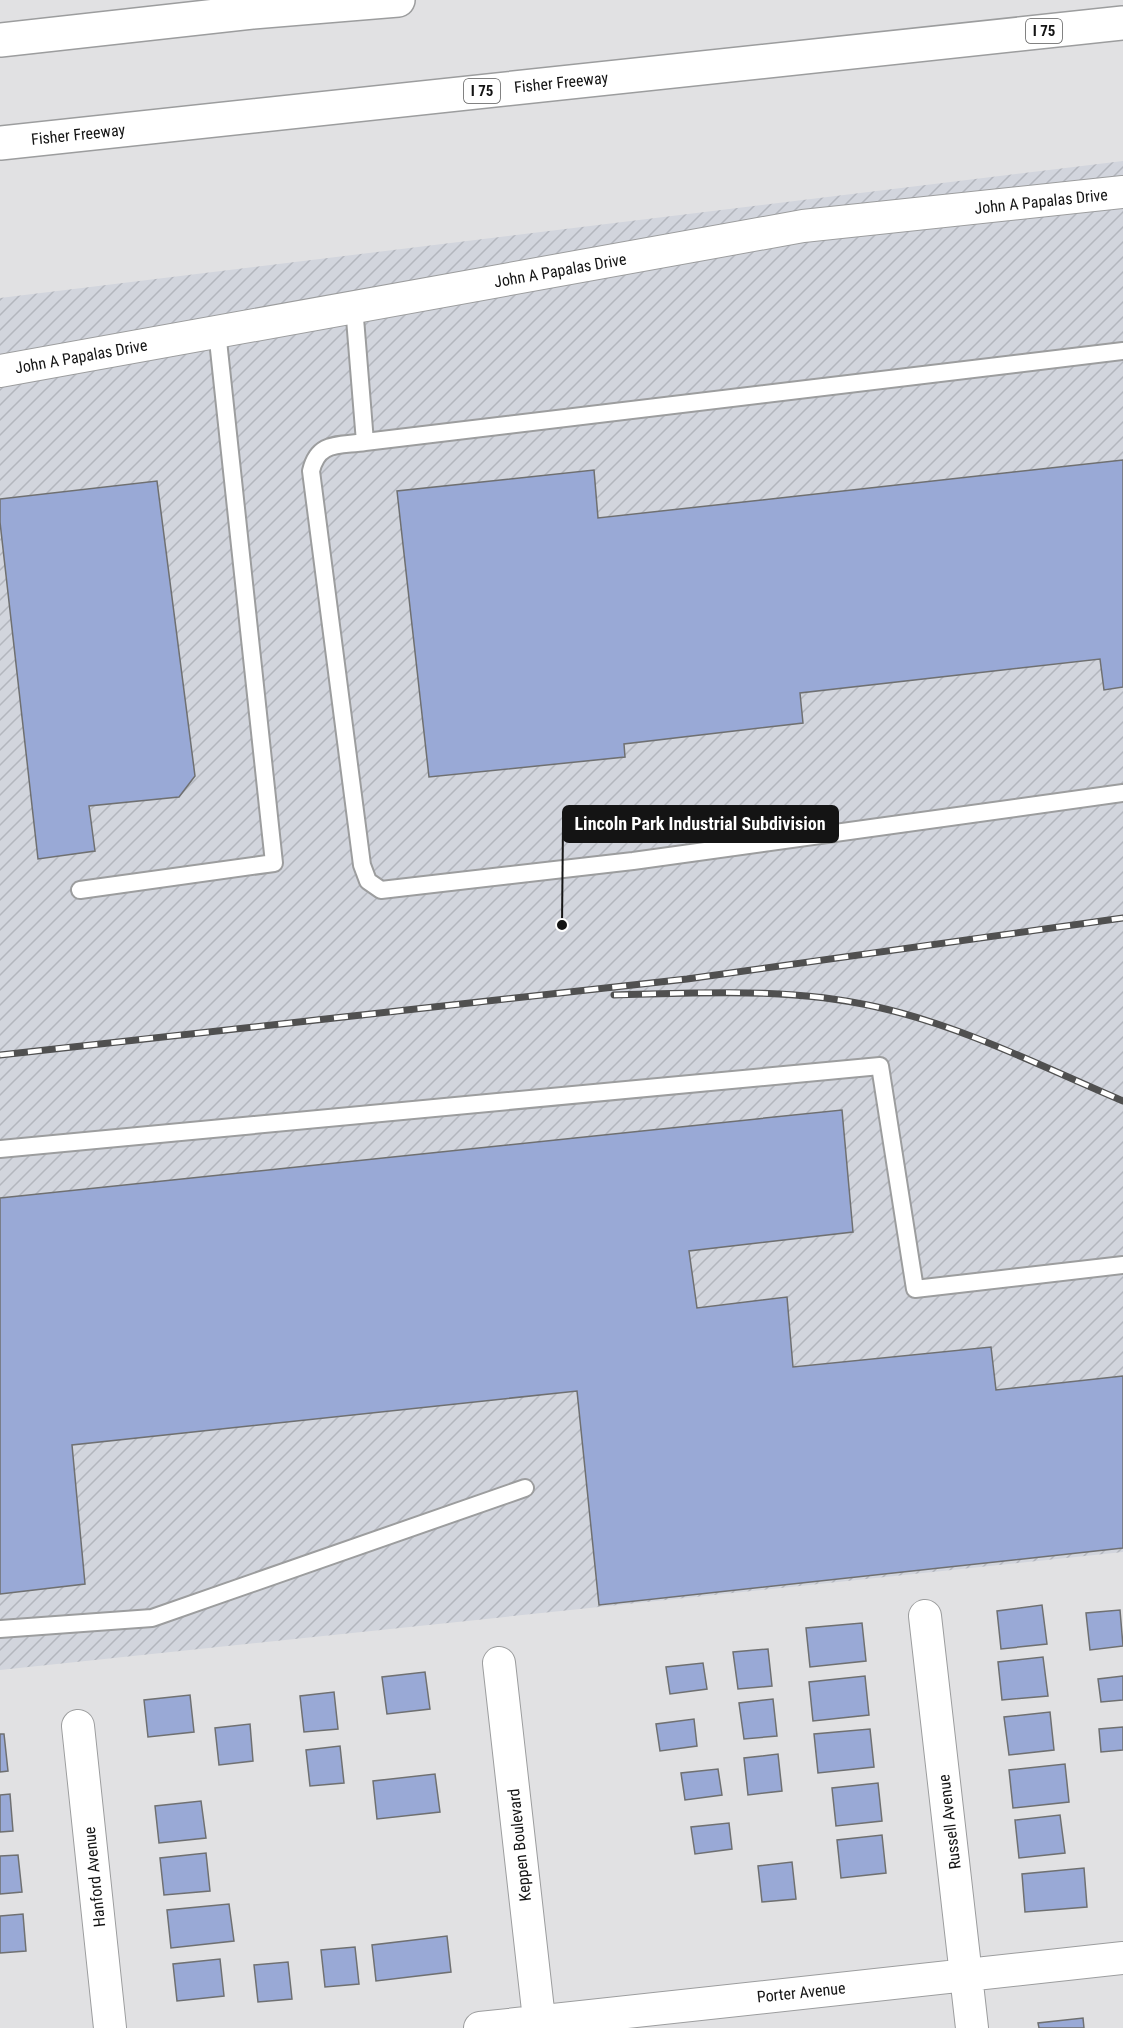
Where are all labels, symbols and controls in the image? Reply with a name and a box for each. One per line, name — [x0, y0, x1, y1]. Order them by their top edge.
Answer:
road number: I 75 — [1026, 19, 1062, 43]
street label: Fisher Freeway — [513, 68, 609, 97]
road number: I 75 — [464, 79, 500, 103]
street label: Fisher Freeway — [30, 120, 126, 149]
street label: John A Papalas Drive — [973, 185, 1109, 218]
street label: John A Papalas Drive — [492, 249, 628, 291]
street label: John A Papalas Drive — [13, 335, 149, 377]
callout: Lincoln Park Industrial Subdivision — [563, 806, 838, 842]
text: Lincoln Park Industrial Subdivision — [574, 813, 826, 834]
street label: Russell Avenue — [934, 1773, 965, 1870]
street label: Keppen Boulevard — [504, 1788, 535, 1902]
street label: Hanford Avenue — [80, 1826, 109, 1928]
street label: Porter Avenue — [756, 1978, 846, 2007]

